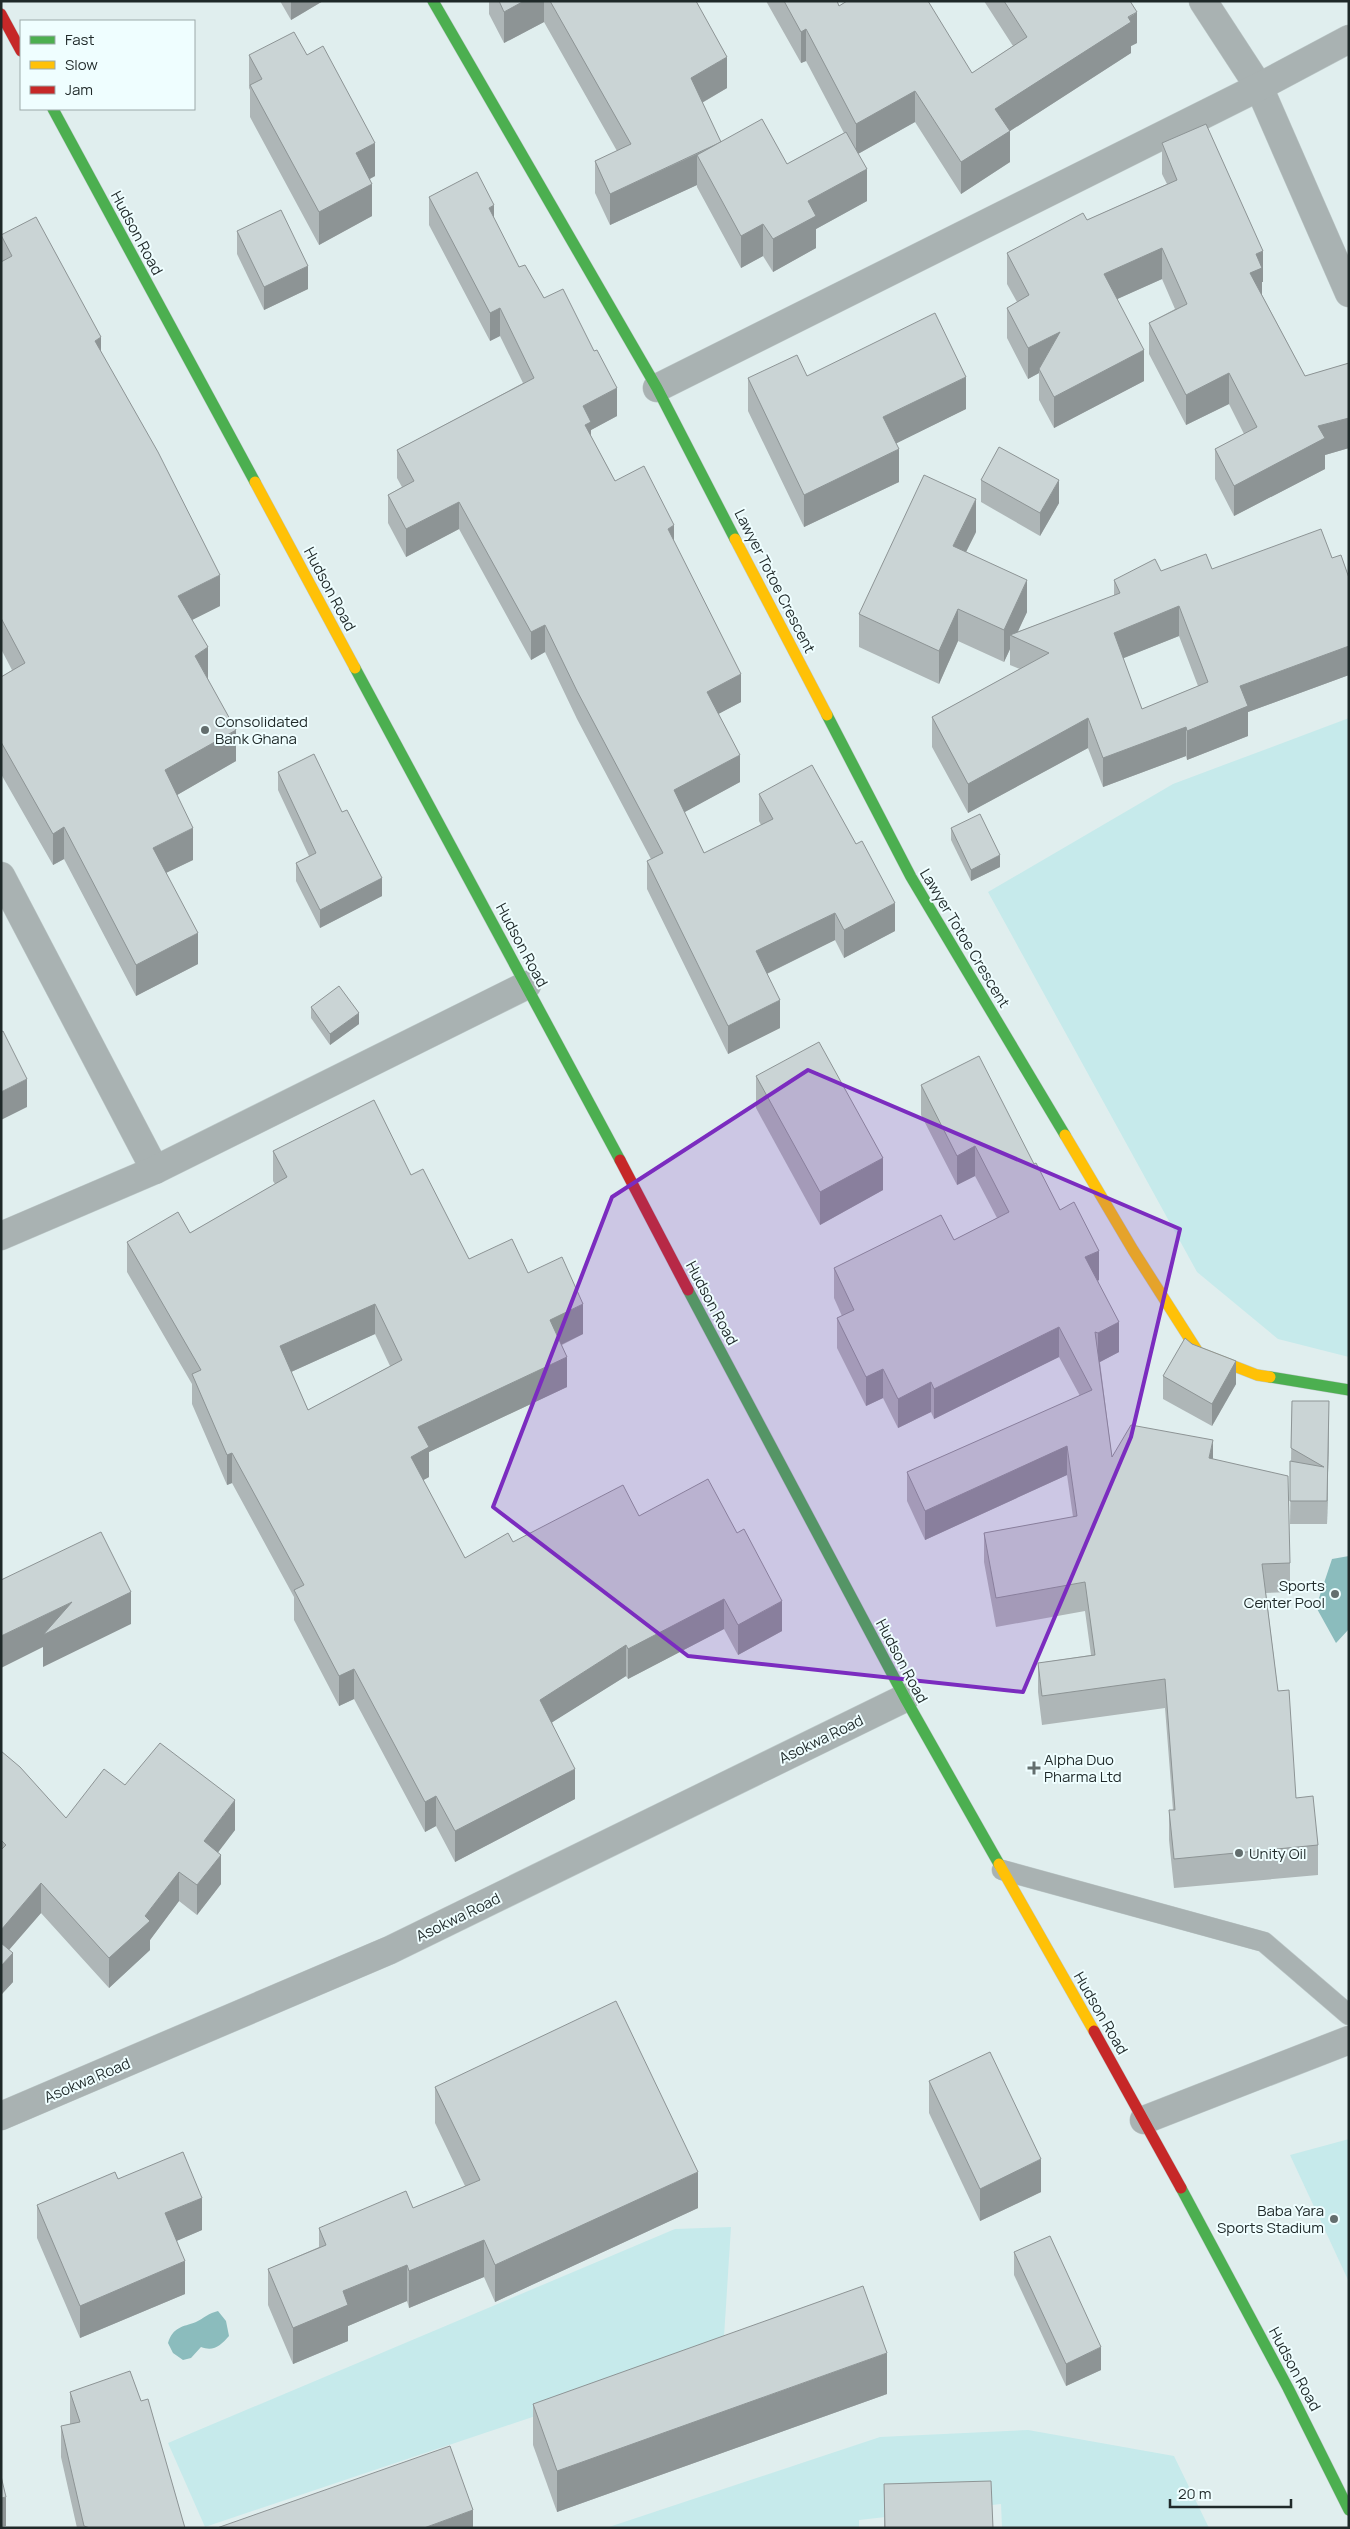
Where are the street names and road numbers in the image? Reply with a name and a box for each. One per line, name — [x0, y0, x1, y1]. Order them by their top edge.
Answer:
street label: Hudson Road — [106, 187, 168, 279]
street label: Lawyer Totoe Crescent — [730, 505, 820, 657]
street label: Hudson Road — [299, 543, 361, 635]
street label: Lawyer Totoe Crescent — [915, 864, 1015, 1012]
street label: Hudson Road — [491, 899, 553, 991]
street label: Hudson Road — [681, 1257, 743, 1349]
street label: Hudson Road — [871, 1615, 933, 1707]
street label: Asokwa Road — [775, 1709, 867, 1769]
street label: Asokwa Road — [412, 1887, 504, 1947]
street label: Hudson Road — [1069, 1968, 1133, 2058]
street label: Asokwa Road — [41, 2052, 133, 2108]
street label: Hudson Road — [1264, 2323, 1326, 2415]

